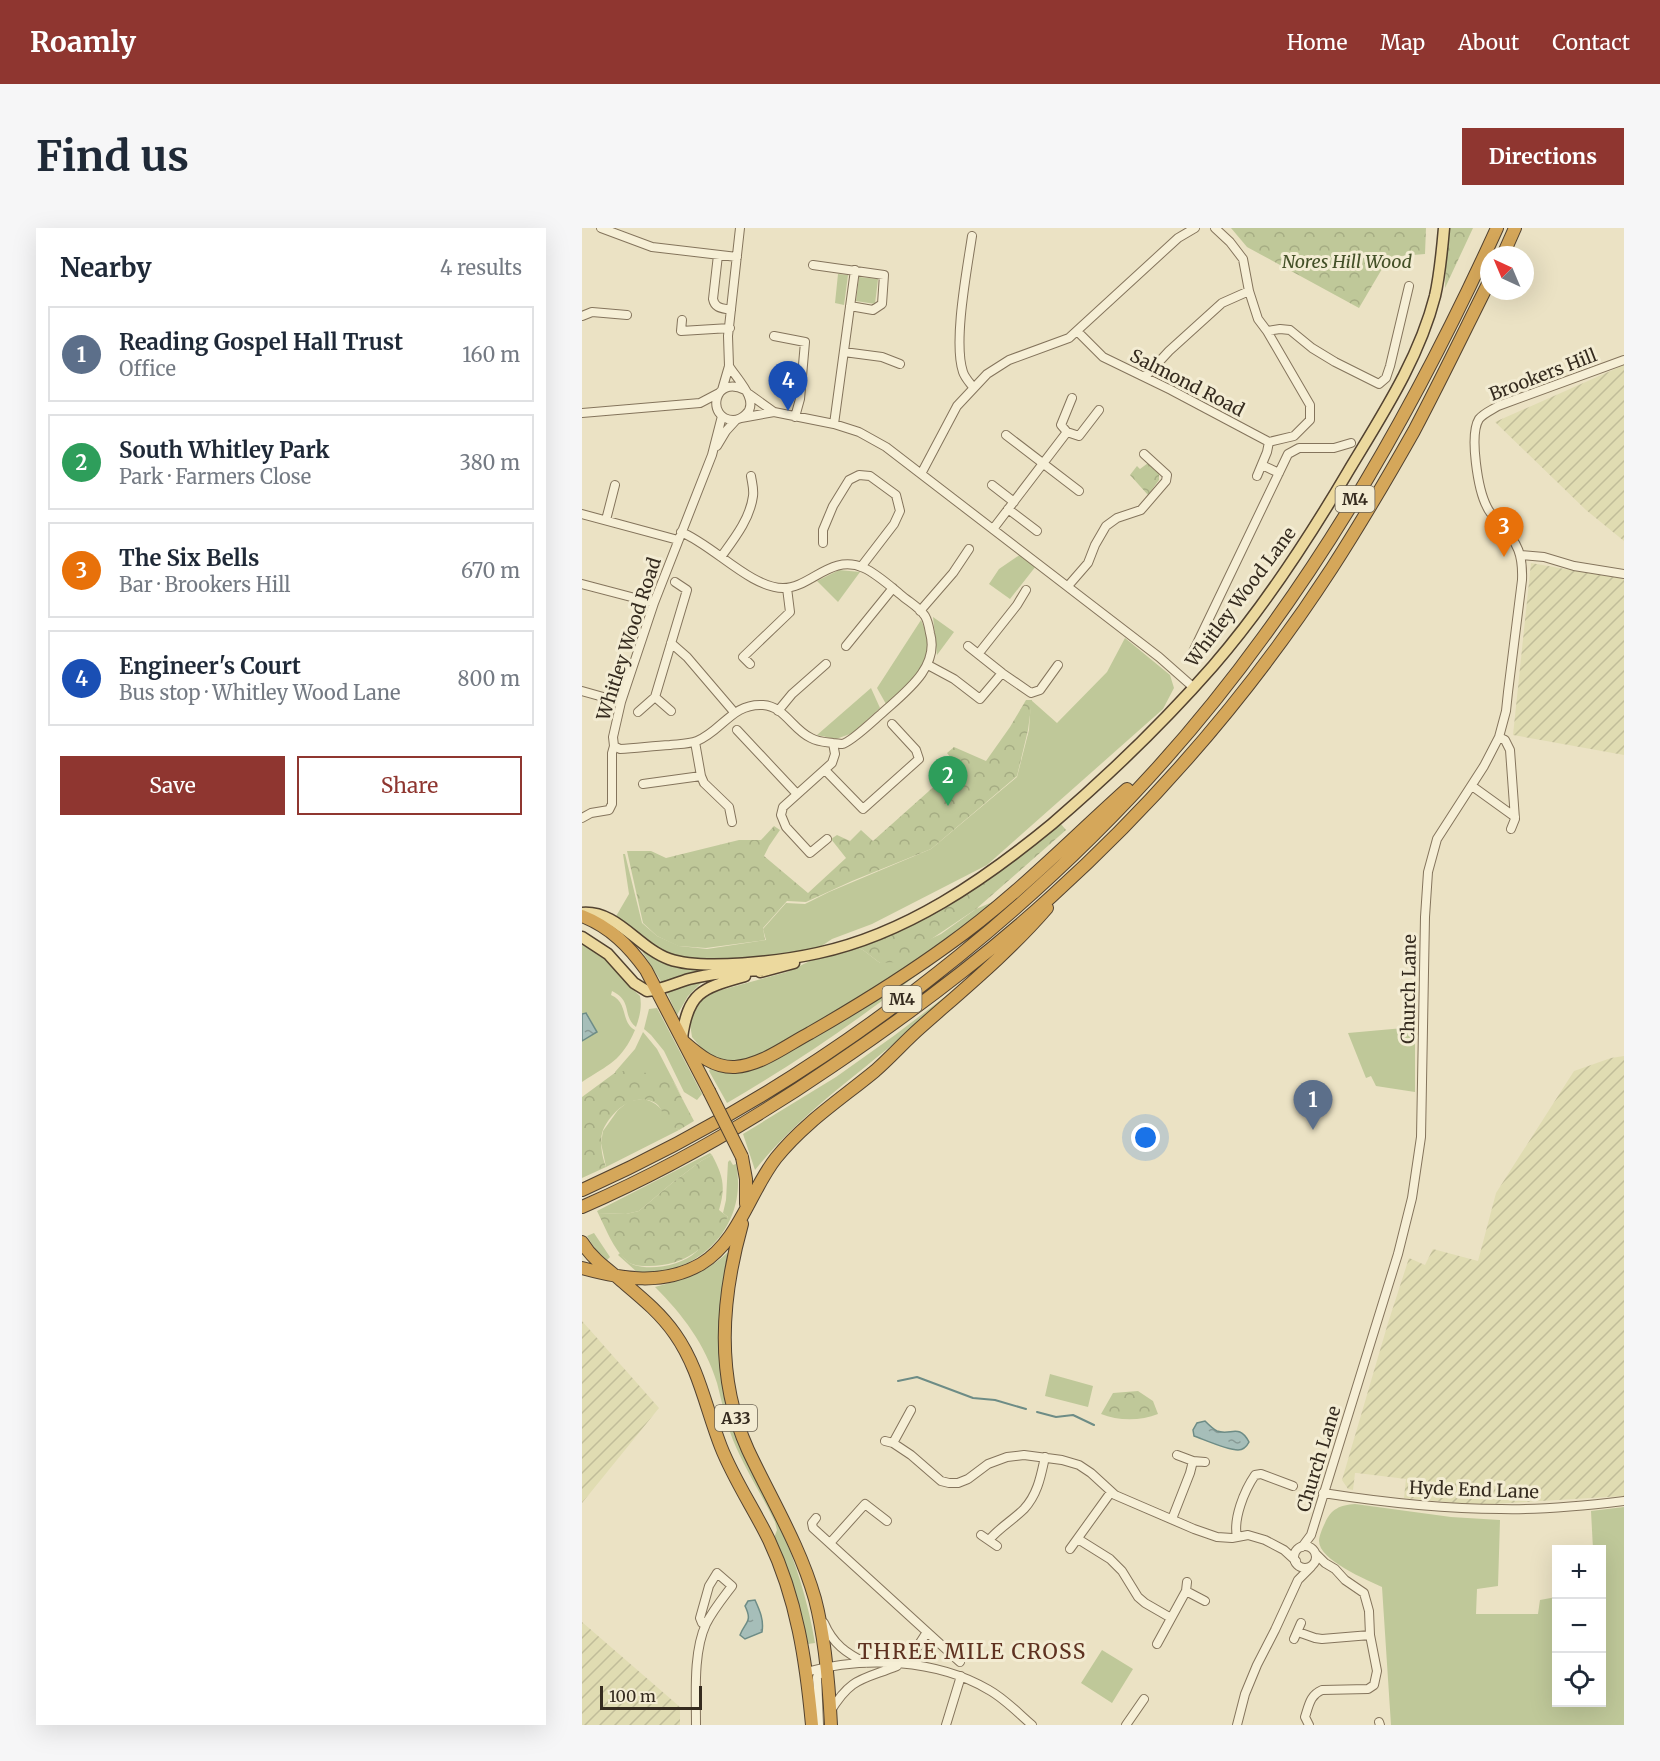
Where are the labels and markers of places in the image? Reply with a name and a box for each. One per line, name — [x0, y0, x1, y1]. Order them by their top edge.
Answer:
pin: 4 — [768, 362, 808, 411]
pin: 3 — [1484, 508, 1524, 557]
pin: 2 — [928, 756, 968, 806]
pin: 1 — [1294, 1080, 1332, 1130]

